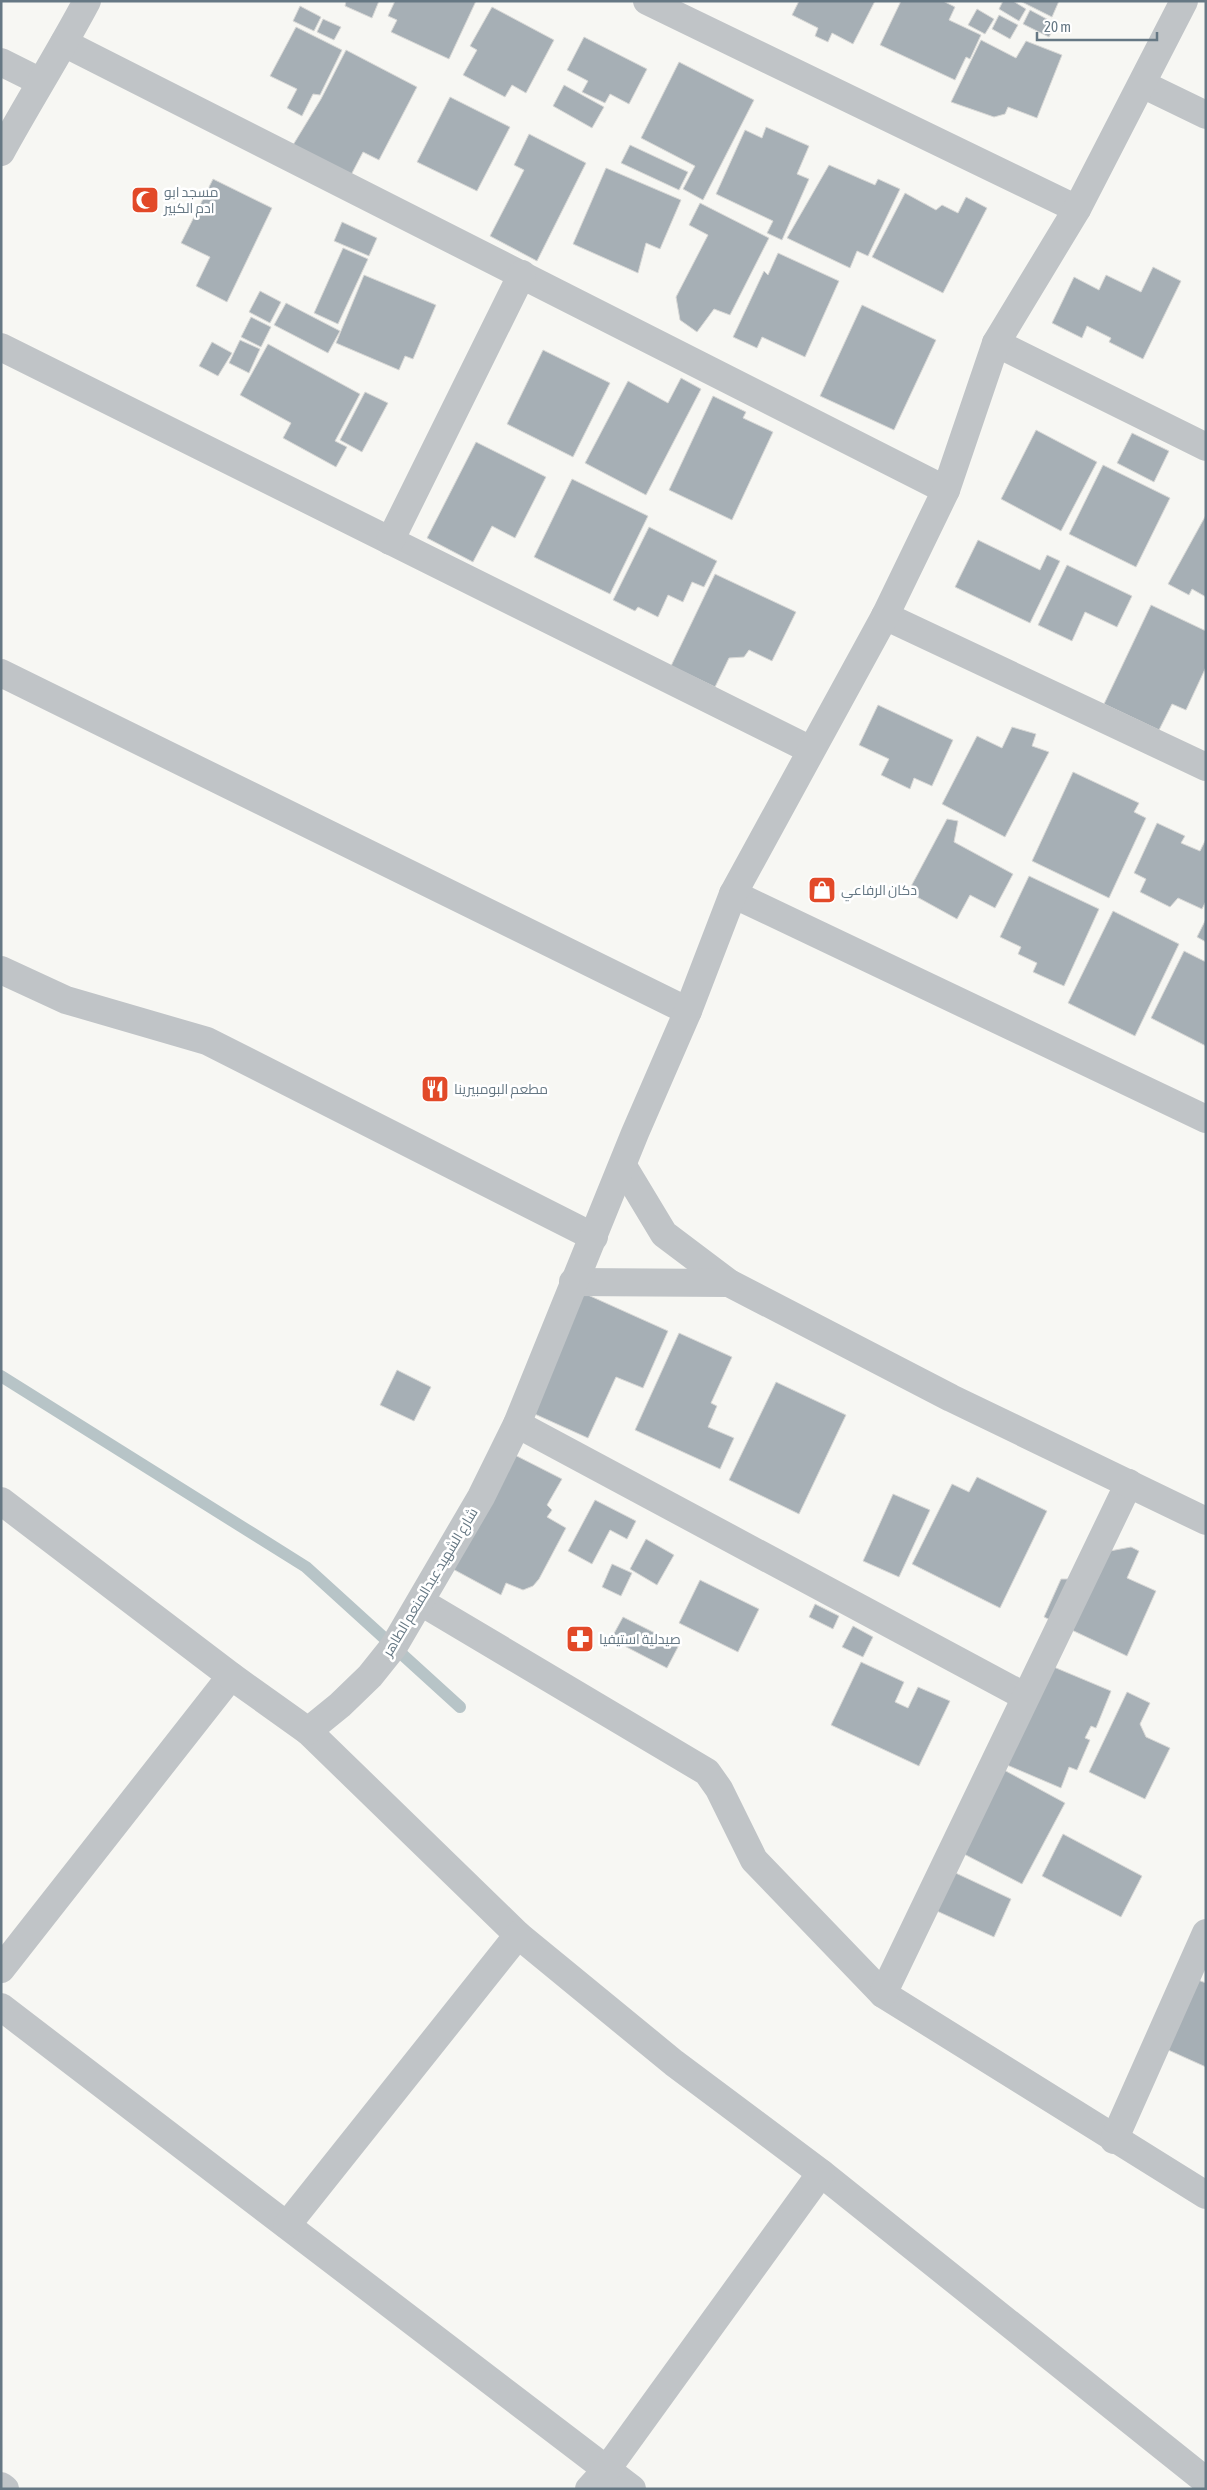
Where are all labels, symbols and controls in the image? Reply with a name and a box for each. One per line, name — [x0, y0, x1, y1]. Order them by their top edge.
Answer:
scale bar — [1037, 10, 1157, 42]
text: 20 m — [1044, 18, 1071, 35]
place label: مسجد ابو ادم الكبير — [163, 184, 218, 218]
mosque icon: مسجد ابو ادم الكبير — [130, 185, 160, 215]
shop icon: دكان الرفاعي — [807, 875, 837, 905]
place label: دكان الرفاعي — [841, 882, 917, 902]
restaurant icon: مطعم البومبيرينا — [420, 1074, 450, 1104]
place label: مطعم البومبيرينا — [454, 1081, 548, 1099]
street label: شارع الشهيد عبدالمنعم الطاهر — [379, 1505, 482, 1661]
pharmacy icon: صيدلية استيفيا — [565, 1624, 595, 1654]
place label: صيدلية استيفيا — [599, 1631, 681, 1647]

